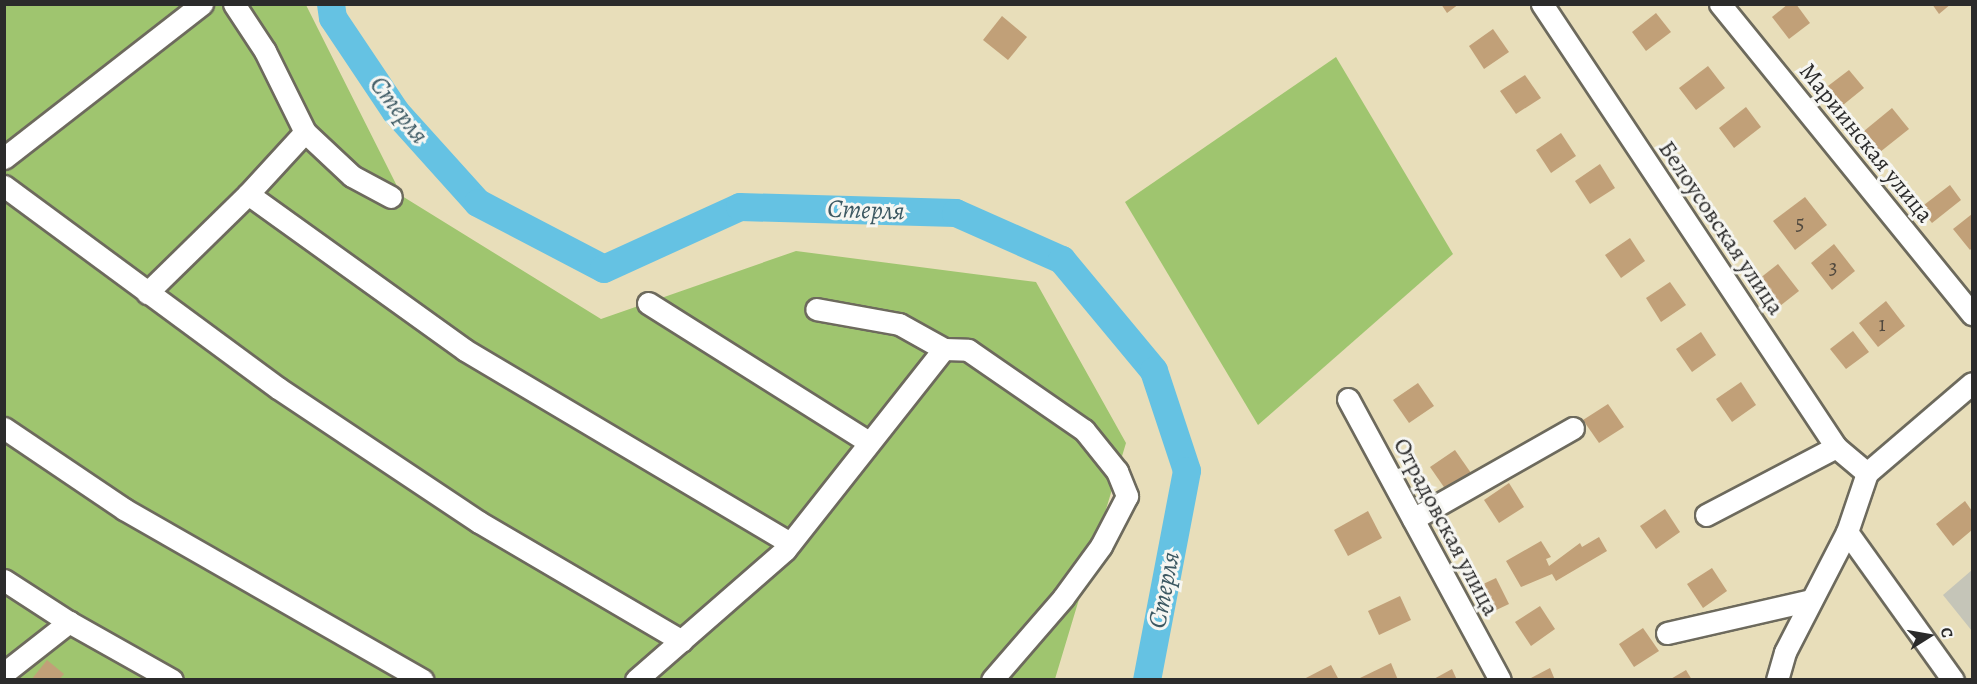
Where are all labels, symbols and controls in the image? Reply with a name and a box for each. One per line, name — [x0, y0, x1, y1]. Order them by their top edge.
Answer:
street label: Мариинская улица — [1793, 57, 1939, 229]
water label: Стерля — [363, 70, 435, 150]
street label: Белоусовская улица — [1652, 135, 1790, 321]
water label: Стерля — [827, 193, 905, 227]
house number: 5 — [1795, 210, 1805, 236]
house number: 3 — [1829, 254, 1837, 280]
house number: 1 — [1878, 311, 1886, 337]
street label: Отрадовская улица — [1387, 433, 1505, 621]
water label: Стерля — [1141, 549, 1187, 631]
north arrow — [1899, 606, 1959, 666]
text: С — [1935, 626, 1958, 639]

